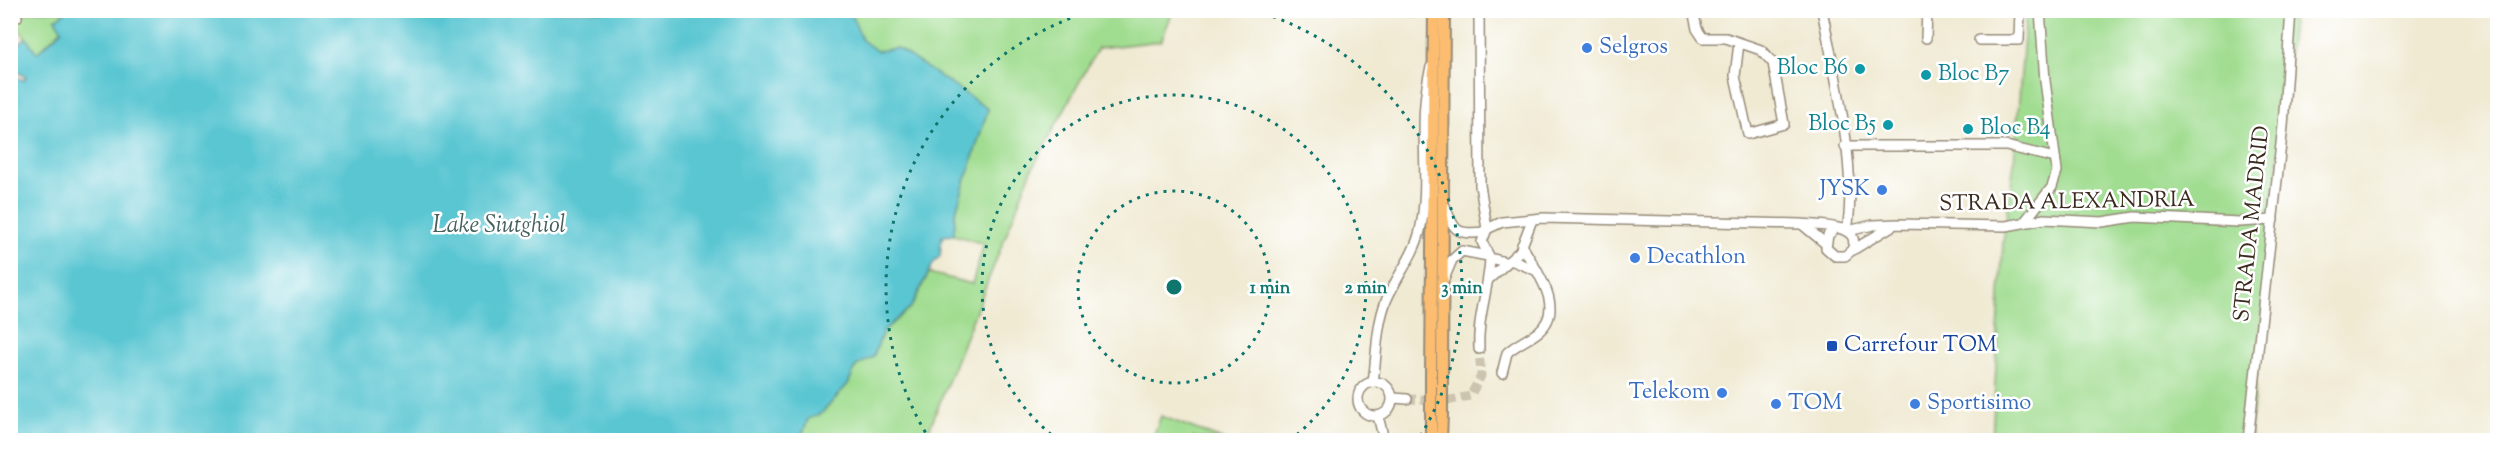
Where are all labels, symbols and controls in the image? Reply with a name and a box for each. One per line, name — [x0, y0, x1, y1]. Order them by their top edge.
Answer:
place label: Selgros — [1599, 32, 1668, 64]
marker: Selgros — [1580, 41, 1594, 55]
place label: Bloc B6 — [1777, 53, 1848, 85]
place label: Bloc B7 — [1938, 59, 2009, 91]
marker: Bloc B6 — [1853, 62, 1867, 76]
marker: Bloc B7 — [1919, 68, 1933, 82]
place label: Bloc B5 — [1808, 109, 1876, 141]
place label: Bloc B4 — [1980, 113, 2051, 145]
marker: Bloc B5 — [1881, 118, 1895, 132]
marker: Bloc B4 — [1961, 122, 1975, 136]
street label: STRADA MADRID — [2227, 124, 2279, 324]
place label: JYSK — [1819, 174, 1870, 206]
marker: JYSK — [1875, 183, 1889, 197]
street label: STRADA ALEXANDRIA — [1939, 185, 2195, 221]
water label: Lake Siutghiol — [432, 209, 566, 243]
place label: Decathlon — [1647, 242, 1746, 274]
marker: Decathlon — [1628, 251, 1642, 265]
text: 1 min — [1250, 276, 1291, 302]
text: 2 min — [1345, 276, 1388, 302]
text: 3 min — [1441, 276, 1483, 302]
centre of rings — [1164, 277, 1184, 297]
place label: Carrefour TOM — [1844, 330, 1997, 362]
marker: Carrefour TOM — [1825, 339, 1839, 353]
place label: Telekom — [1628, 377, 1710, 409]
marker: Telekom — [1715, 386, 1729, 400]
place label: TOM — [1788, 388, 1842, 420]
place label: Sportisimo — [1927, 388, 2031, 420]
marker: TOM — [1769, 397, 1783, 411]
marker: Sportisimo — [1908, 397, 1922, 411]

